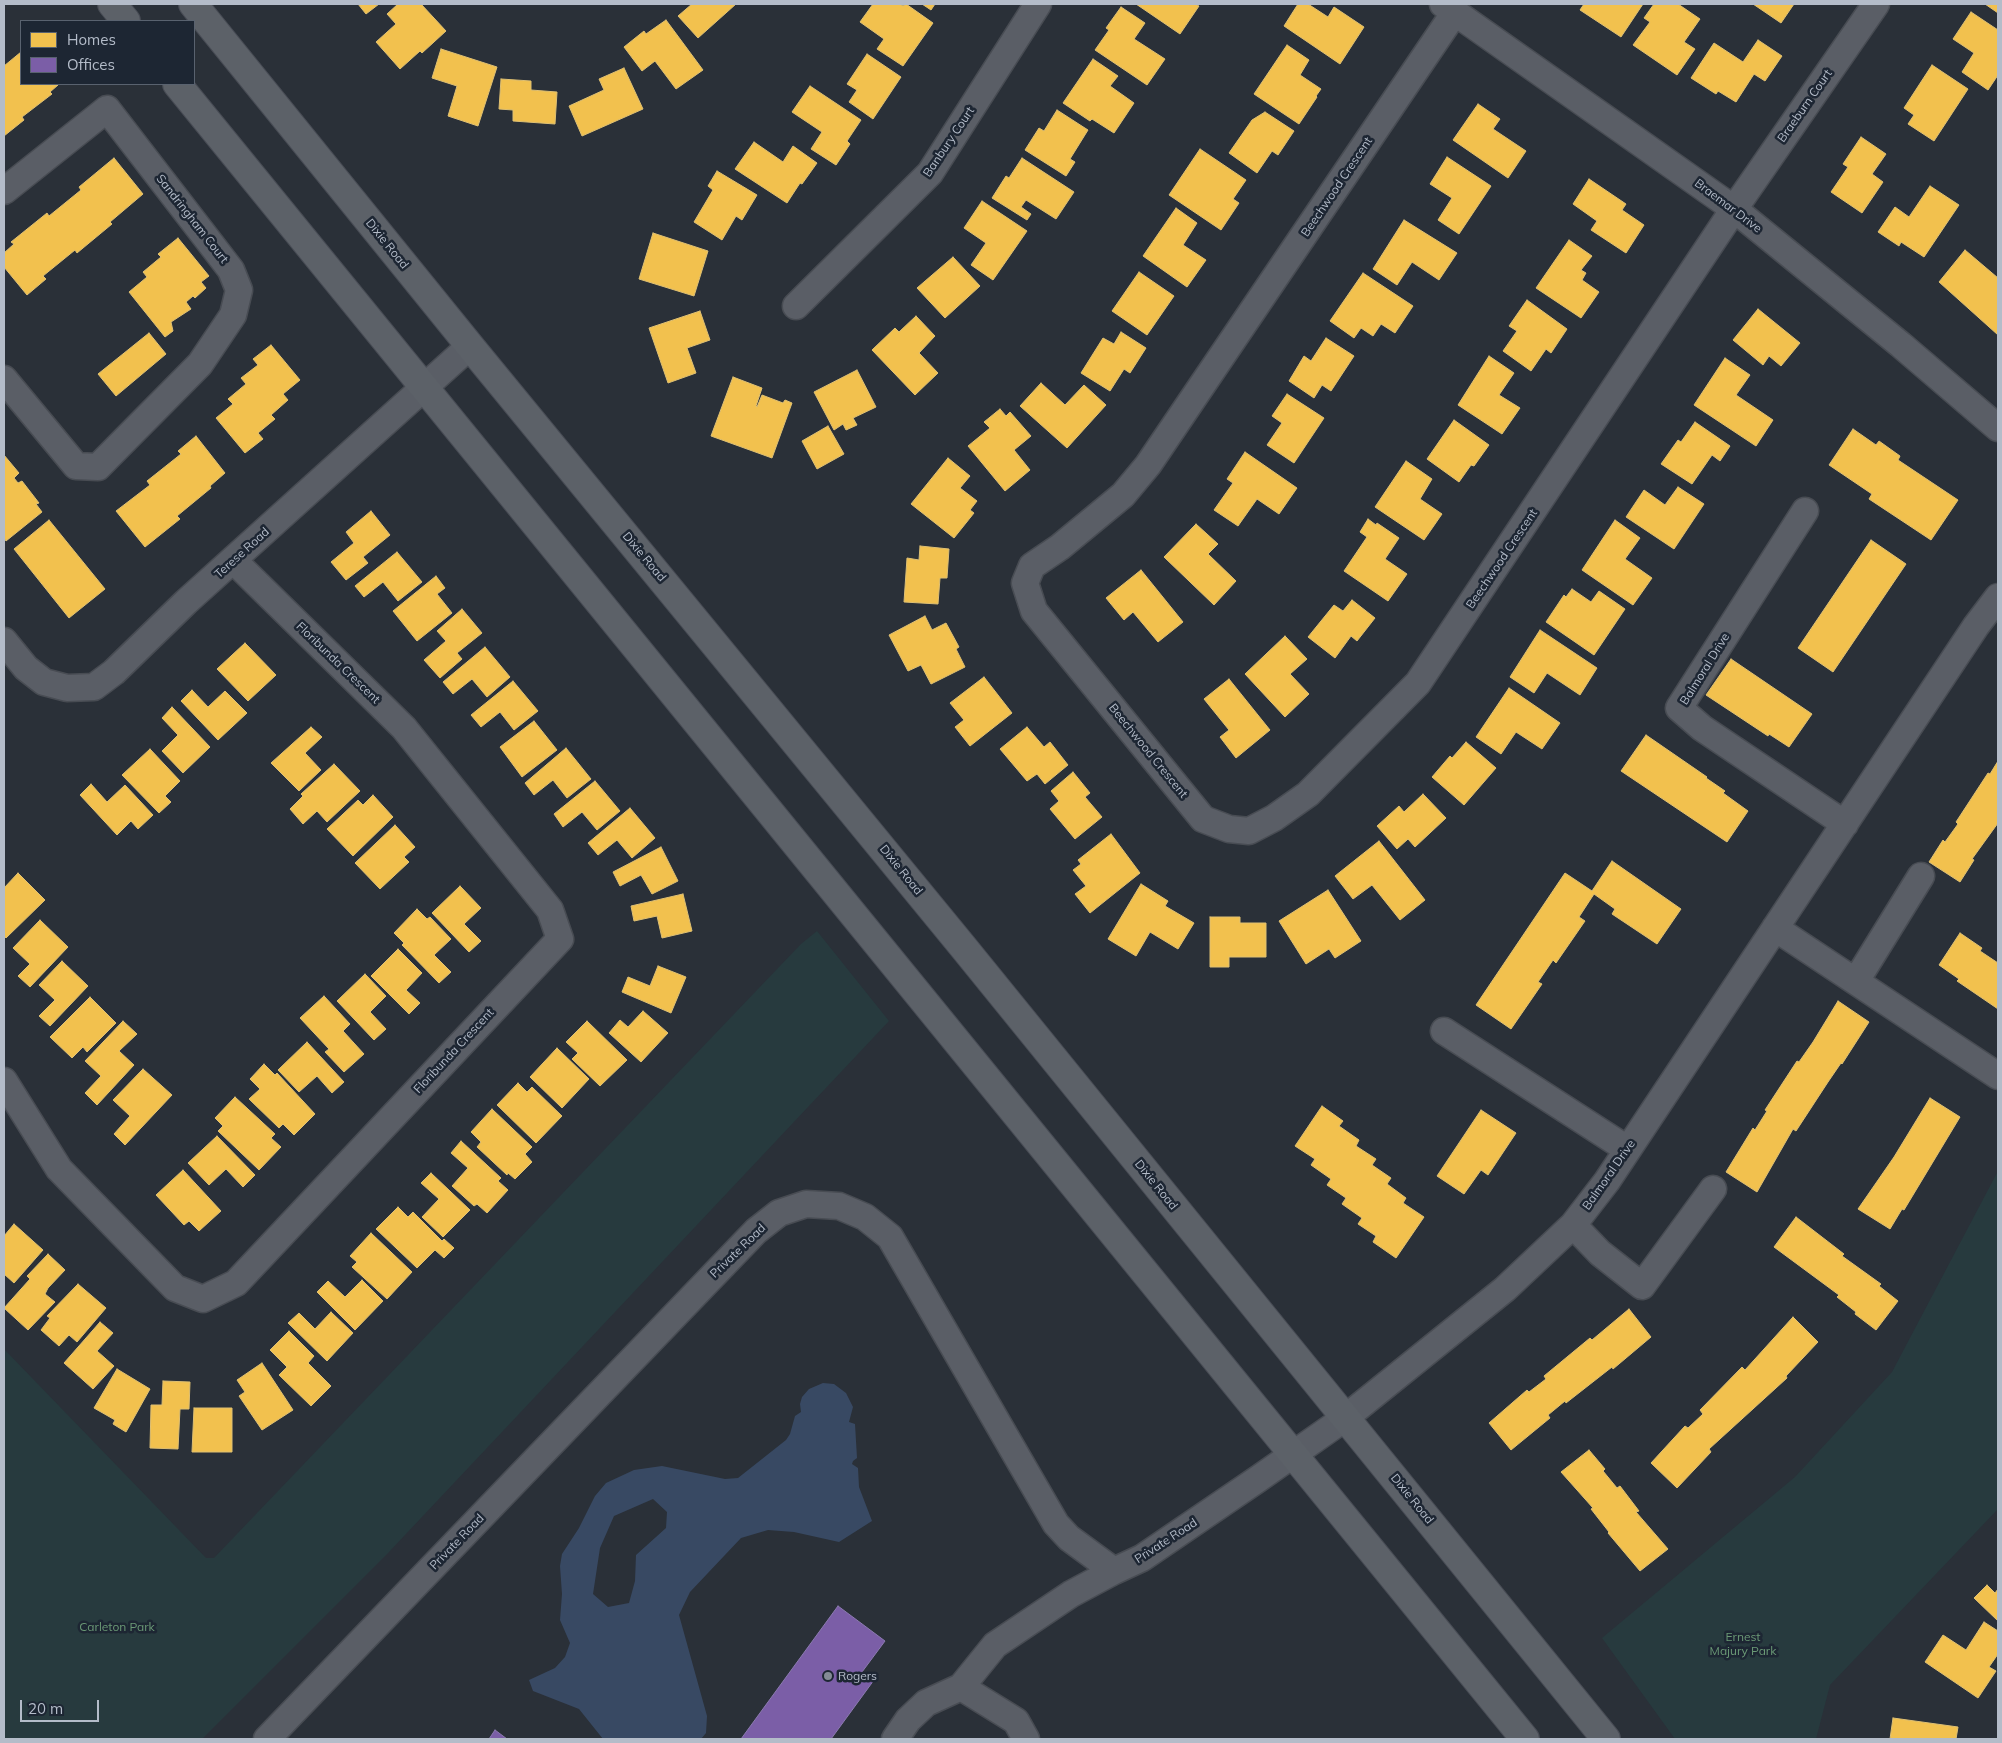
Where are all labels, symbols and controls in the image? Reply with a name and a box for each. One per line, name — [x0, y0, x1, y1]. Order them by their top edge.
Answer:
legend — [20, 20, 195, 85]
text: Homes — [67, 30, 116, 49]
text: Offices — [67, 55, 115, 74]
street label: Braeburn Court — [1775, 67, 1835, 145]
street label: Banbury Court — [920, 104, 978, 180]
street label: Beechwood Crescent — [1298, 134, 1376, 240]
street label: Sandringham Court — [153, 172, 231, 266]
street label: Braemar Drive — [1692, 176, 1764, 236]
street label: Dixie Road — [362, 216, 412, 272]
street label: Beechwood Crescent — [1463, 506, 1541, 612]
street label: Terese Road — [212, 525, 272, 581]
street label: Dixie Road — [619, 529, 669, 585]
street label: Floribunda Crescent — [293, 619, 383, 707]
street label: Balmoral Drive — [1677, 630, 1733, 708]
street label: Beechwood Crescent — [1106, 701, 1190, 801]
street label: Dixie Road — [876, 842, 926, 898]
street label: Floribunda Crescent — [411, 1006, 497, 1096]
street label: Balmoral Drive — [1580, 1137, 1638, 1213]
street label: Dixie Road — [1131, 1157, 1181, 1213]
street label: Private Road — [707, 1221, 769, 1281]
street label: Dixie Road — [1387, 1471, 1437, 1527]
street label: Private Road — [427, 1511, 487, 1573]
street label: Private Road — [1132, 1515, 1200, 1567]
park label: Carleton Park — [79, 1620, 155, 1634]
park label: Ernest Majury Park — [1710, 1630, 1776, 1658]
place label: Rogers — [838, 1669, 877, 1683]
marker: Rogers — [822, 1670, 834, 1682]
scale bar — [22, 1690, 101, 1722]
text: 20 m — [28, 1699, 63, 1718]

